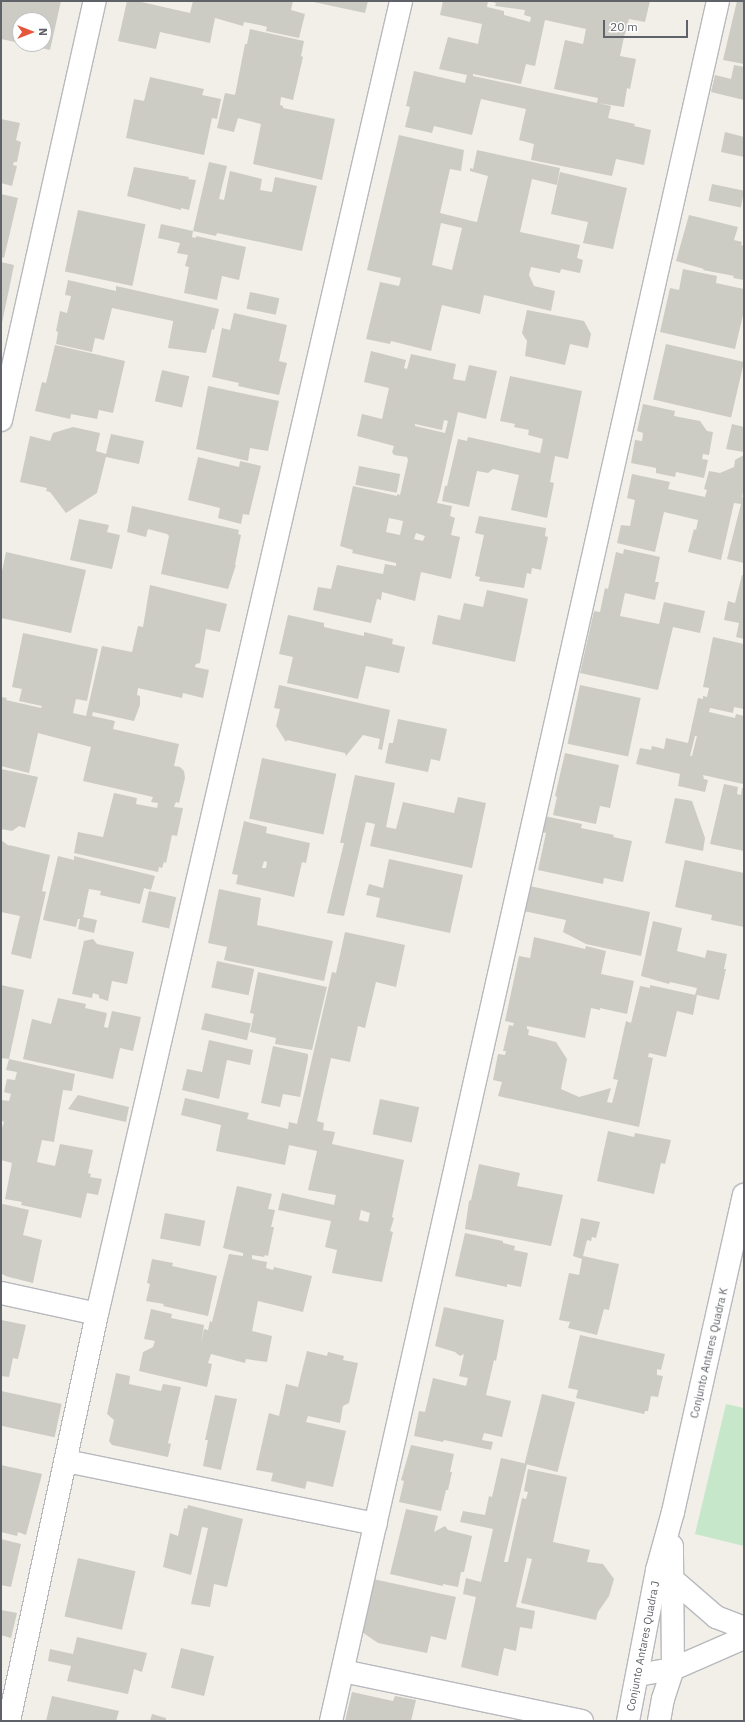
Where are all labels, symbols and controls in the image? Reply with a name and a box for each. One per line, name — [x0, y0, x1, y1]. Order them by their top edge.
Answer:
north arrow — [12, 12, 52, 52]
scale bar — [605, 12, 690, 38]
text: 20 m — [610, 19, 638, 34]
text: N — [36, 28, 50, 36]
street label: Conjunto Antares Quadra K — [688, 1286, 730, 1420]
street label: Conjunto Antares Quadra J — [624, 1580, 662, 1712]

